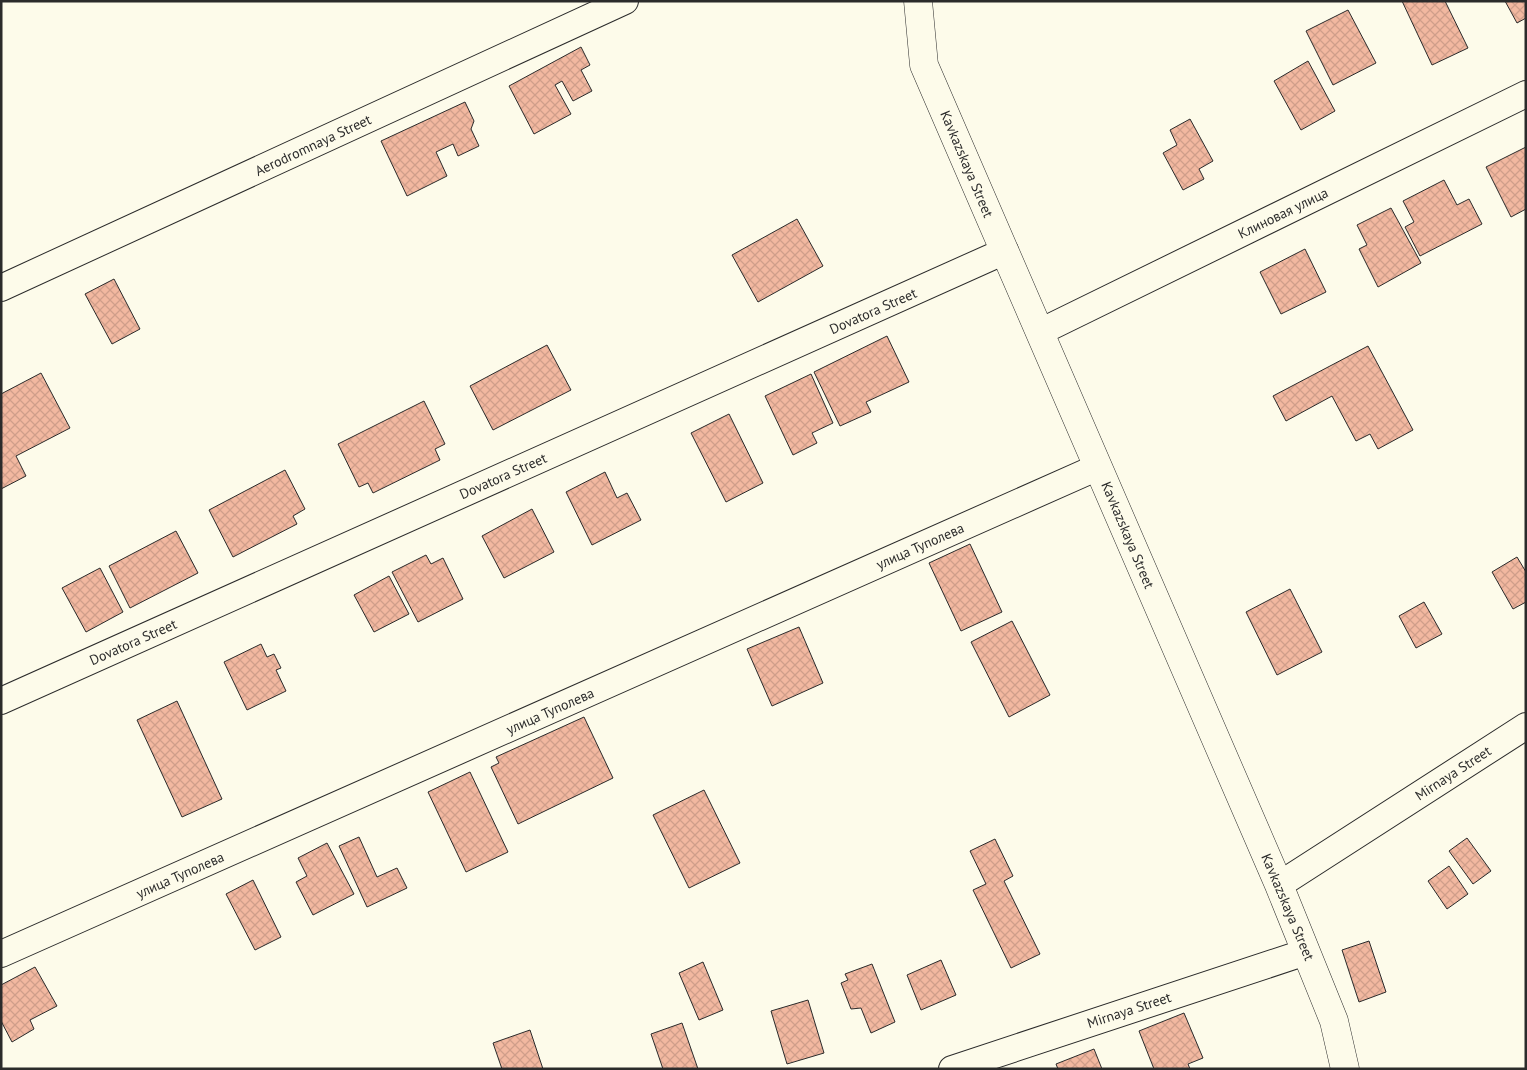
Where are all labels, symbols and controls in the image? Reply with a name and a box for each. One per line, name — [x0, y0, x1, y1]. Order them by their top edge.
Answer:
street label: Kavkazskaya Street — [936, 108, 998, 220]
street label: Aerodromnaya Street — [252, 110, 374, 180]
street label: Клиновая улица — [1235, 183, 1331, 243]
street label: Dovatora Street — [827, 284, 920, 338]
street label: Dovatora Street — [457, 449, 550, 503]
street label: Kavkazskaya Street — [1097, 479, 1159, 591]
street label: улица Туполева — [873, 519, 967, 573]
street label: Dovatora Street — [87, 615, 180, 669]
street label: улица Туполева — [503, 684, 597, 738]
street label: Mirnaya Street — [1412, 742, 1495, 804]
street label: улица Туполева — [133, 848, 227, 902]
street label: Kavkazskaya Street — [1257, 851, 1319, 963]
street label: Mirnaya Street — [1085, 988, 1173, 1032]

